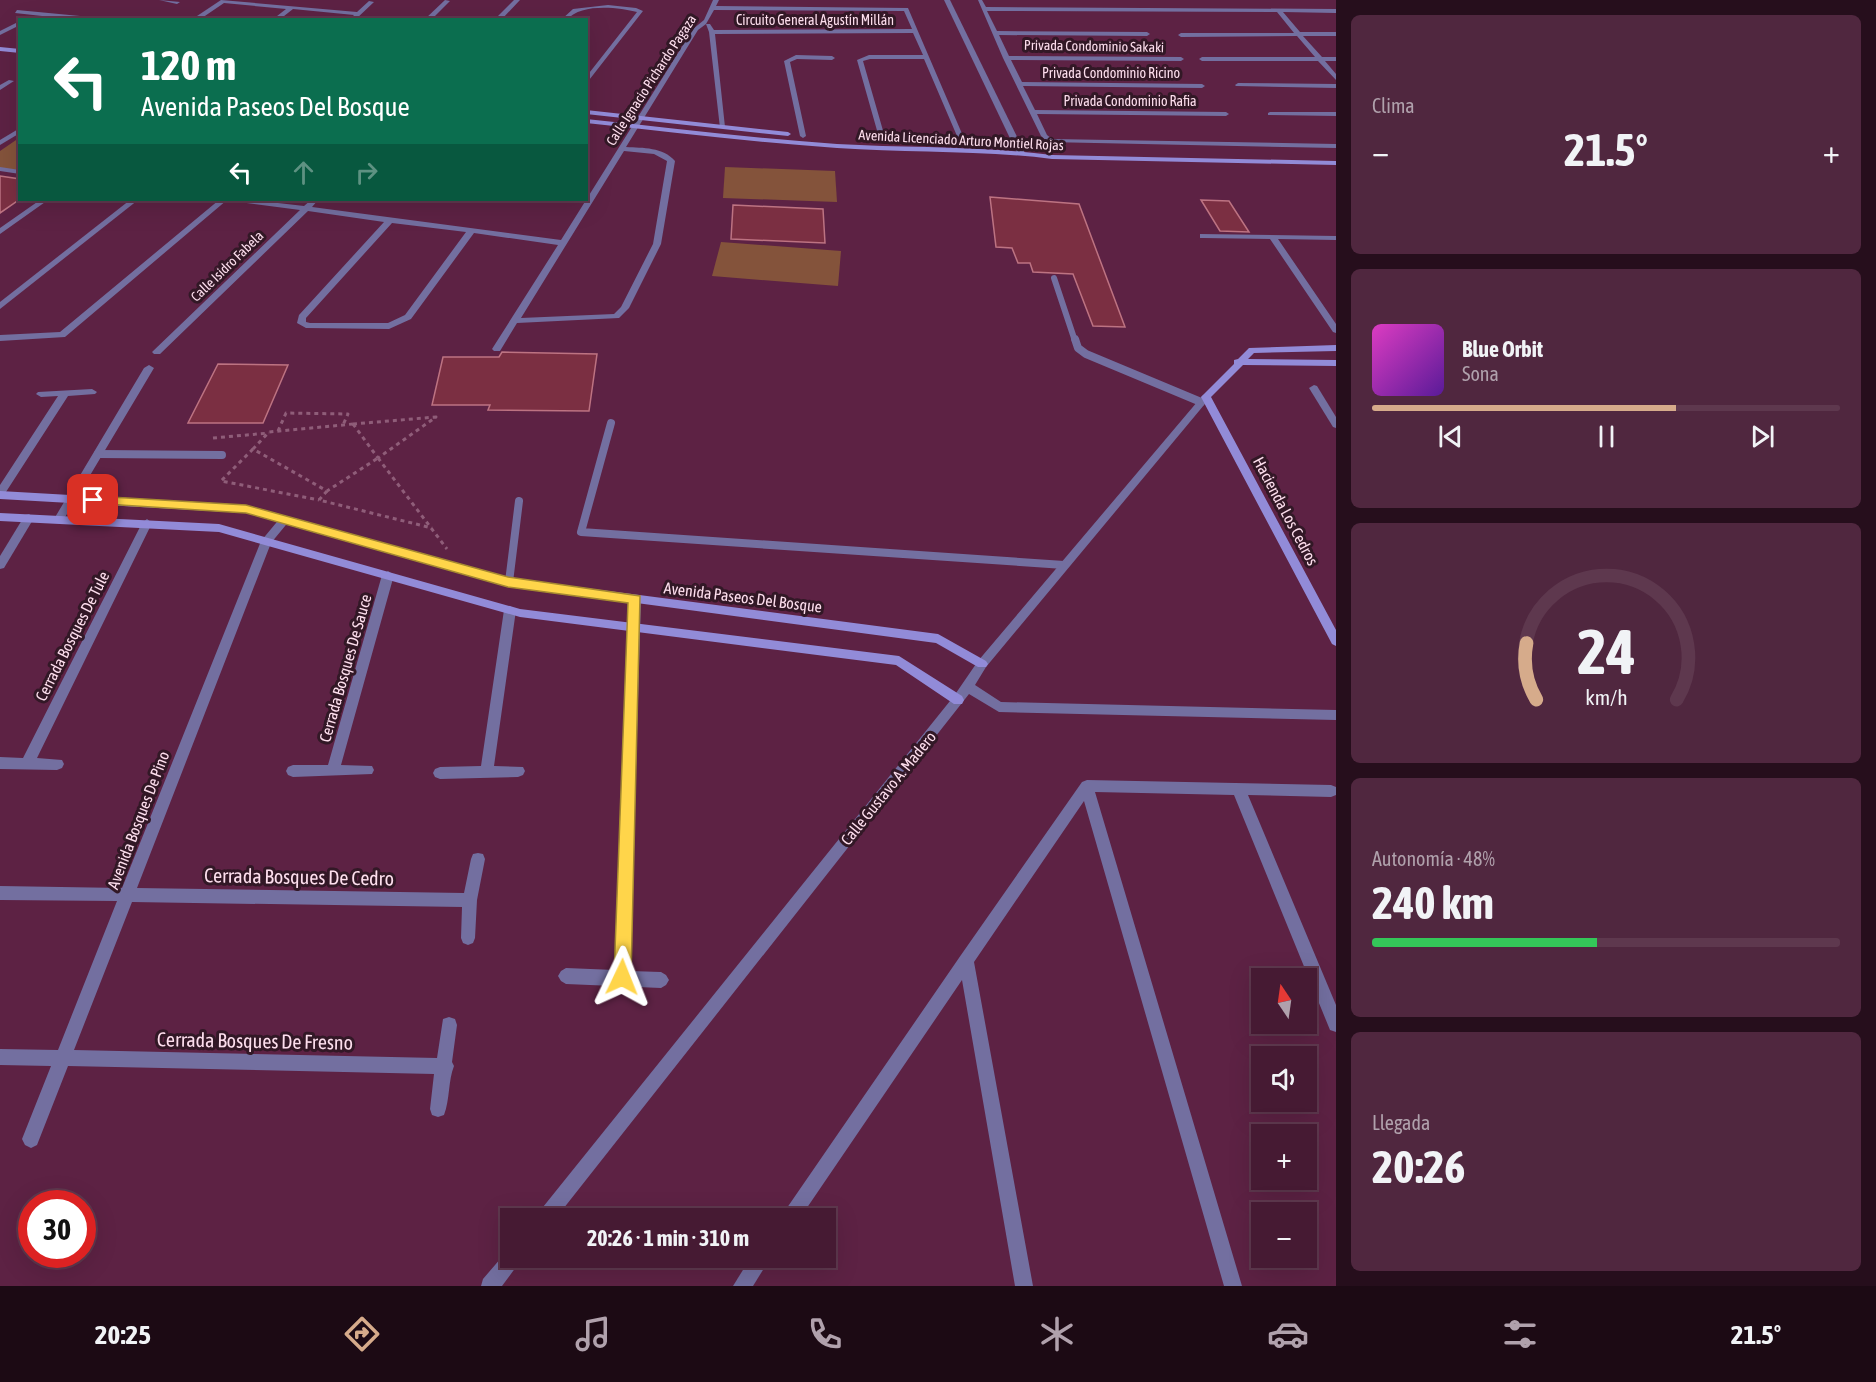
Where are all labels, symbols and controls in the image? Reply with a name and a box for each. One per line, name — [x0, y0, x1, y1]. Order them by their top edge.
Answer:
street label: Calle Ignacio Pichardo Pagaza — [603, 12, 699, 148]
street label: Circuito General Agustín Millán — [736, 12, 894, 28]
street label: Privada Condominio Sakaki — [1024, 37, 1164, 55]
text: 120 m — [141, 41, 236, 89]
icon: left — [42, 42, 120, 120]
street label: Privada Condominio Ricino — [1042, 65, 1180, 81]
text: Avenida Paseos Del Bosque — [141, 91, 410, 122]
street label: Privada Condominio Rafia — [1063, 93, 1197, 109]
text: Clima — [1372, 94, 1415, 117]
text: 21.5° — [1564, 124, 1648, 176]
street label: Avenida Licenciado Arturo Montiel Rojas — [858, 127, 1064, 153]
text: − — [1372, 132, 1389, 170]
text: + — [1823, 132, 1840, 170]
icon: left — [224, 156, 257, 189]
icon: ahead — [287, 156, 320, 189]
icon: right — [350, 156, 383, 189]
street label: Calle Isidro Fabela — [187, 227, 267, 305]
text: Blue Orbit — [1462, 336, 1543, 362]
text: Sona — [1462, 362, 1499, 385]
icon: previous — [1434, 420, 1467, 453]
icon: pause — [1590, 420, 1623, 453]
icon: next — [1746, 420, 1779, 453]
street label: Hacienda Los Cedros — [1250, 454, 1322, 569]
pin — [67, 474, 118, 525]
icon: arrive — [76, 483, 109, 516]
street label: Cerrada Bosques De Tule — [31, 568, 113, 704]
street label: Avenida Paseos Del Bosque — [663, 578, 823, 617]
street label: Cerrada Bosques De Sauce — [315, 592, 376, 744]
text: 24 — [1577, 616, 1635, 687]
text: km/h — [1585, 685, 1627, 710]
street label: Calle Gustavo A. Madero — [837, 728, 939, 848]
street label: Avenida Bosques De Pino — [103, 748, 174, 892]
text: Autonomía · 48% — [1372, 847, 1495, 870]
street label: Cerrada Bosques De Cedro — [204, 863, 394, 890]
text: 240 km — [1372, 877, 1494, 929]
position arrow — [590, 945, 654, 1009]
north arrow — [1251, 968, 1317, 1034]
map controls — [1251, 968, 1317, 1268]
street label: Cerrada Bosques De Fresno — [157, 1027, 353, 1054]
button: sound — [1251, 1046, 1317, 1112]
text: Llegada — [1372, 1111, 1430, 1134]
button: + — [1251, 1124, 1317, 1190]
text: 20:26 — [1372, 1141, 1466, 1193]
speed limit sign: 30 — [18, 1190, 96, 1268]
button: − — [1251, 1202, 1317, 1268]
text: 20:26 · 1 min · 310 m — [587, 1225, 749, 1251]
icon: directions — [341, 1313, 383, 1355]
icon: music — [572, 1313, 614, 1355]
icon: phone — [804, 1313, 846, 1355]
icon: climate — [1036, 1313, 1078, 1355]
icon: car — [1267, 1313, 1309, 1355]
icon: filters — [1499, 1313, 1541, 1355]
text: 20:25 — [95, 1319, 151, 1350]
text: 21.5° — [1731, 1319, 1781, 1350]

